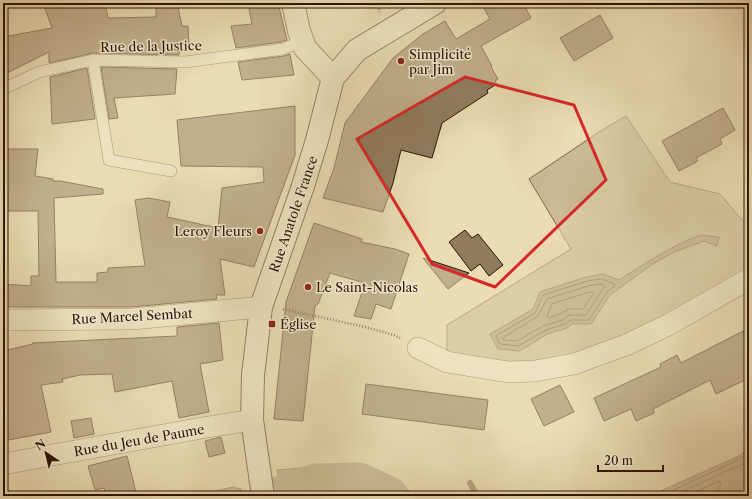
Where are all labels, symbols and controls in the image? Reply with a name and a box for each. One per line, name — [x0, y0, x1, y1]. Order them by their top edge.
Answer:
street label: Rue de la Justice — [100, 37, 202, 55]
place label: Simplicité par Jim — [409, 46, 471, 77]
marker: Simplicité par Jim — [396, 56, 406, 66]
street label: Rue Anatole France — [265, 153, 321, 275]
place label: Leroy Fleurs — [174, 223, 252, 239]
marker: Leroy Fleurs — [255, 226, 265, 236]
place label: Le Saint-Nicolas — [316, 279, 418, 295]
marker: Le Saint-Nicolas — [303, 282, 313, 292]
street label: Rue Marcel Sembat — [71, 305, 193, 327]
place label: Église — [280, 316, 317, 332]
marker: Église — [267, 319, 277, 329]
street label: Rue du Jeu de Paume — [73, 421, 205, 459]
north arrow — [26, 433, 66, 473]
text: N — [32, 436, 49, 453]
scale bar — [598, 447, 663, 473]
text: 20 m — [604, 453, 633, 468]

